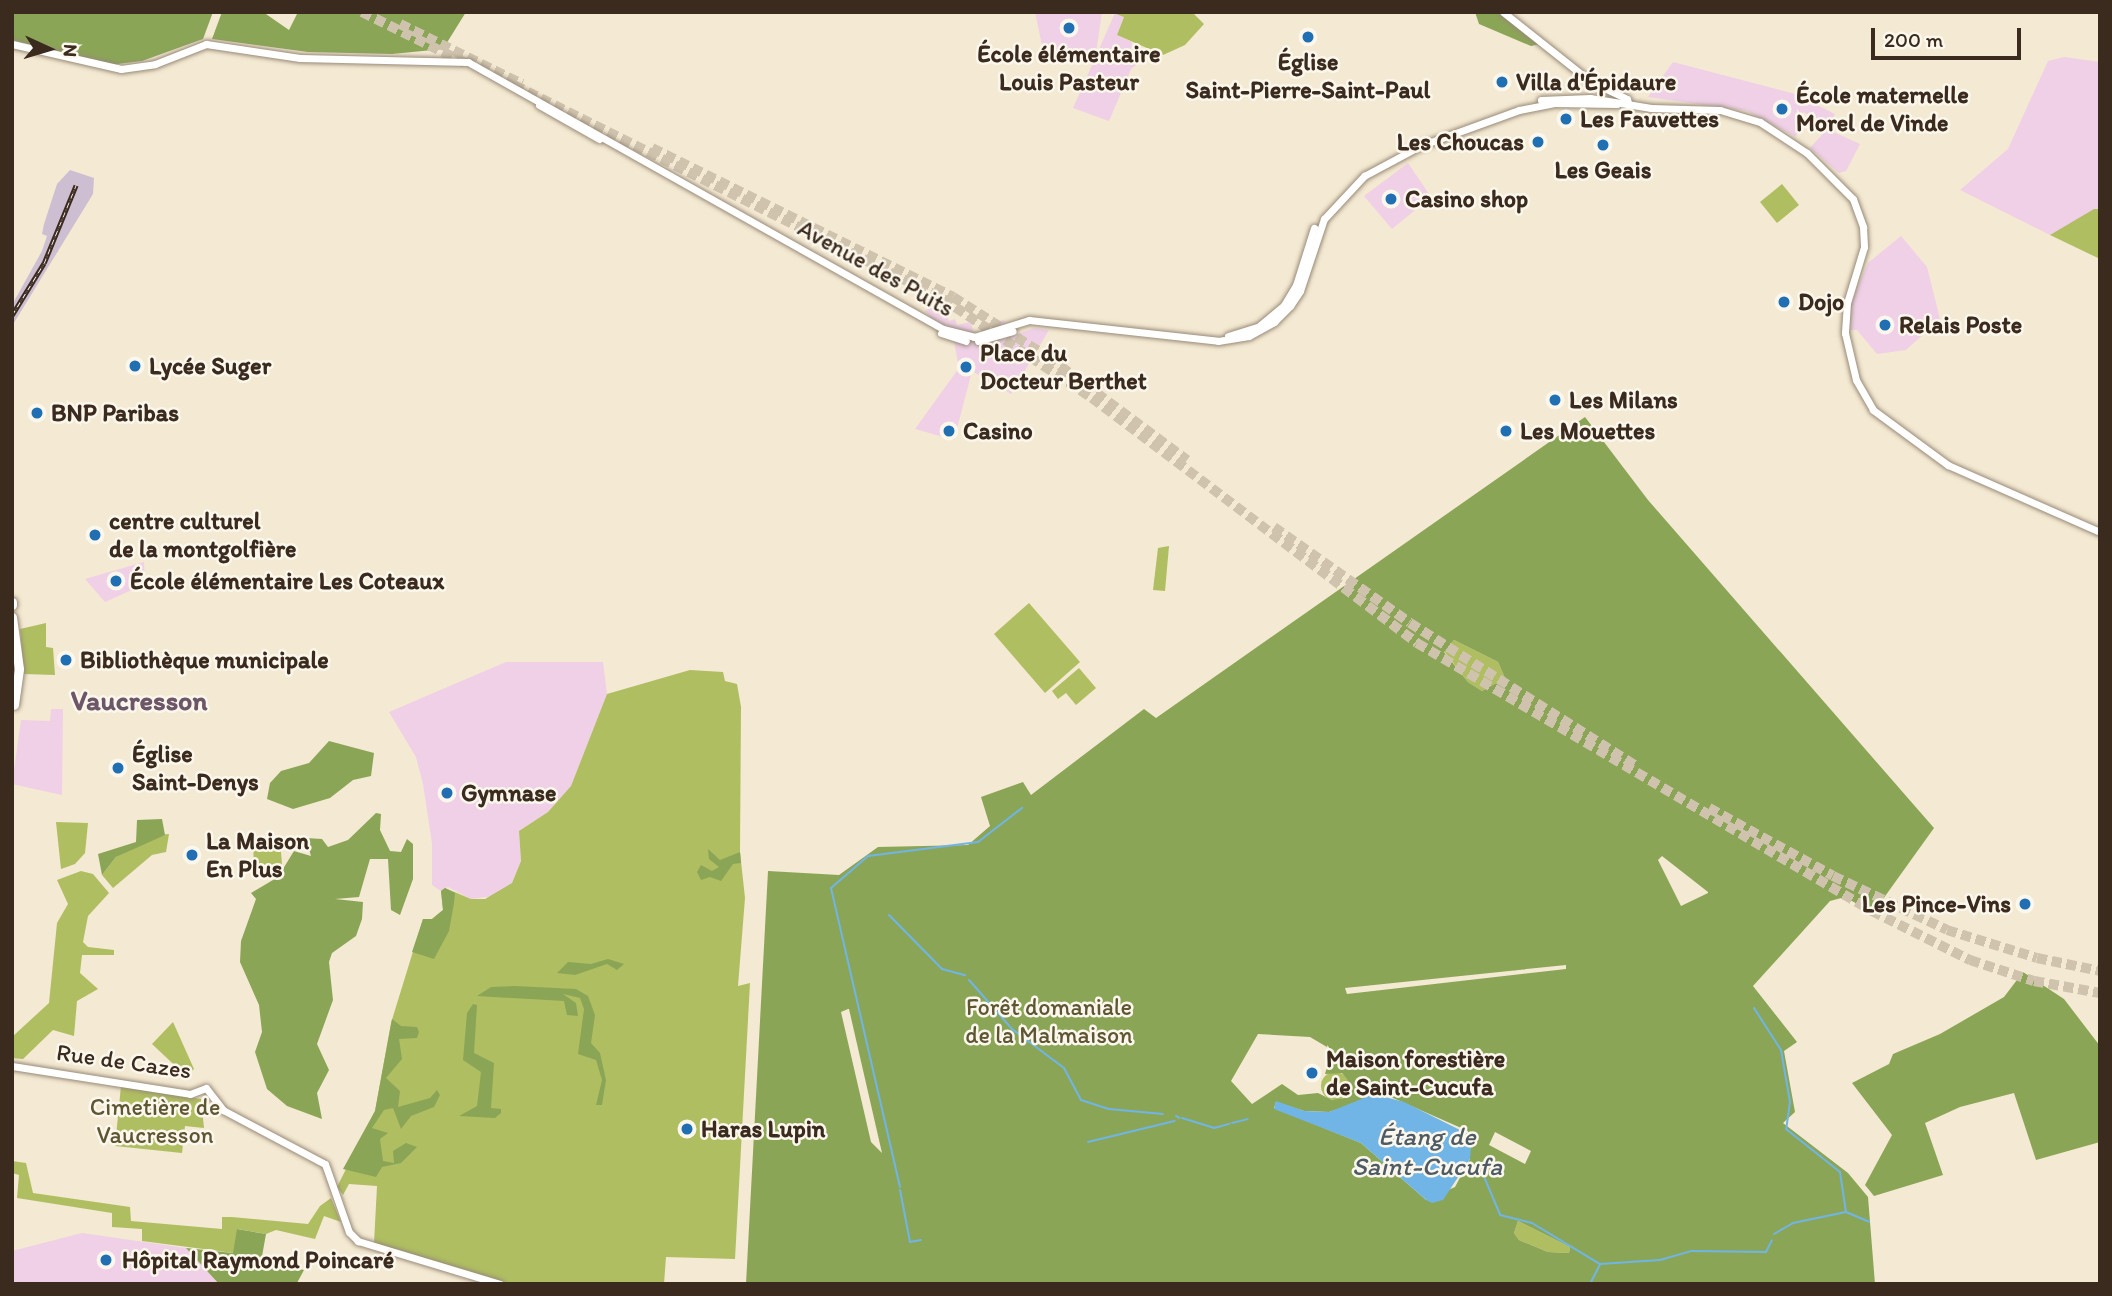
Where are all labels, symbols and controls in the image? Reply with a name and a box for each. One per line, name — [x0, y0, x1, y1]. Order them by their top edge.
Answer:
north arrow — [14, 14, 84, 84]
scale bar — [1874, 14, 2024, 58]
marker: École élémentaire Louis Pasteur — [1061, 20, 1077, 36]
text: 200 m — [1884, 27, 1943, 52]
marker: Église Saint-Pierre-Saint-Paul — [1300, 29, 1316, 45]
place label: École élémentaire Louis Pasteur — [978, 40, 1160, 96]
text: N — [59, 43, 82, 58]
place label: Église Saint-Pierre-Saint-Paul — [1186, 48, 1430, 104]
place label: Villa d'Épidaure — [1516, 68, 1675, 96]
marker: Villa d'Épidaure — [1494, 74, 1510, 90]
place label: École maternelle Morel de Vinde — [1796, 81, 1969, 137]
marker: École maternelle Morel de Vinde — [1774, 101, 1790, 117]
place label: Les Fauvettes — [1580, 105, 1719, 133]
marker: Les Fauvettes — [1558, 111, 1574, 127]
place label: Les Choucas — [1396, 128, 1524, 156]
marker: Les Choucas — [1530, 134, 1546, 150]
marker: Les Geais — [1595, 137, 1611, 153]
place label: Les Geais — [1555, 156, 1651, 184]
place label: Casino shop — [1405, 185, 1528, 213]
marker: Casino shop — [1383, 191, 1399, 207]
street label: Avenue des Puits — [793, 213, 959, 323]
place label: Dojo — [1798, 288, 1844, 316]
marker: Dojo — [1776, 294, 1792, 310]
place label: Relais Poste — [1899, 311, 2022, 339]
marker: Relais Poste — [1877, 317, 1893, 333]
place label: Place du Docteur Berthet — [980, 339, 1147, 395]
place label: Lycée Suger — [149, 352, 271, 380]
marker: Lycée Suger — [127, 358, 143, 374]
marker: Place du Docteur Berthet — [958, 359, 974, 375]
place label: Les Milans — [1569, 386, 1676, 414]
marker: Les Milans — [1547, 392, 1563, 408]
place label: BNP Paribas — [51, 399, 179, 427]
marker: BNP Paribas — [29, 405, 45, 421]
place label: Casino — [963, 417, 1033, 445]
place label: Les Mouettes — [1520, 417, 1655, 445]
marker: Casino — [941, 423, 957, 439]
marker: Les Mouettes — [1498, 423, 1514, 439]
place label: centre culturel de la montgolfière — [109, 507, 297, 563]
marker: centre culturel de la montgolfière — [87, 527, 103, 543]
place label: École élémentaire Les Coteaux — [130, 567, 442, 595]
marker: École élémentaire Les Coteaux — [108, 573, 124, 589]
place label: Bibliothèque municipale — [80, 646, 328, 674]
marker: Bibliothèque municipale — [58, 652, 74, 668]
district label: Vaucresson — [71, 683, 207, 717]
place label: Église Saint-Denys — [132, 740, 259, 796]
marker: Église Saint-Denys — [110, 760, 126, 776]
place label: Gymnase — [461, 779, 556, 807]
marker: Gymnase — [439, 785, 455, 801]
place label: La Maison En Plus — [206, 827, 309, 883]
marker: La Maison En Plus — [184, 847, 200, 863]
place label: Les Pince-Vins — [1861, 890, 2011, 918]
marker: Les Pince-Vins — [2017, 896, 2033, 912]
park label: Forêt domaniale de la Malmaison — [966, 993, 1132, 1049]
street label: Rue de Cazes — [55, 1037, 193, 1085]
place label: Maison forestière de Saint-Cucufa — [1326, 1045, 1504, 1101]
marker: Maison forestière de Saint-Cucufa — [1304, 1065, 1320, 1081]
park label: Cimetière de Vaucresson — [90, 1093, 220, 1149]
place label: Haras Lupin — [701, 1115, 824, 1143]
marker: Haras Lupin — [679, 1121, 695, 1137]
water label: Étang de Saint-Cucufa — [1352, 1121, 1502, 1182]
place label: Hôpital Raymond Poincaré — [122, 1246, 394, 1274]
marker: Hôpital Raymond Poincaré — [96, 1250, 116, 1270]

